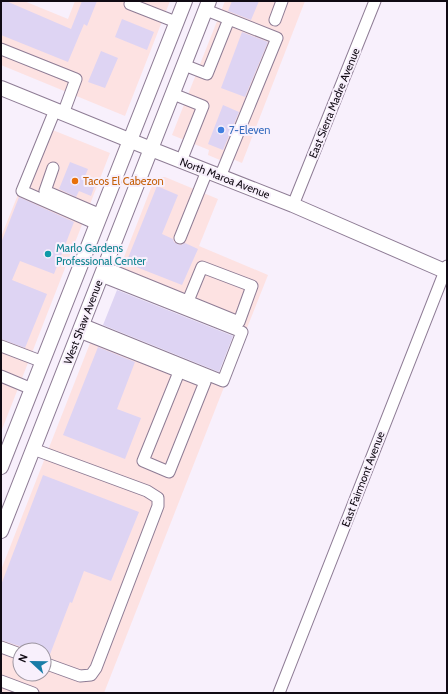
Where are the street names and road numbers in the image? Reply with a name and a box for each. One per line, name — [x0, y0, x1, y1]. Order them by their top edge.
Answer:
street label: East Sierra Madre Avenue — [305, 46, 363, 160]
street label: North Maroa Avenue — [178, 154, 272, 202]
street label: West Shaw Avenue — [60, 278, 106, 366]
street label: East Fairmont Avenue — [338, 429, 388, 529]

